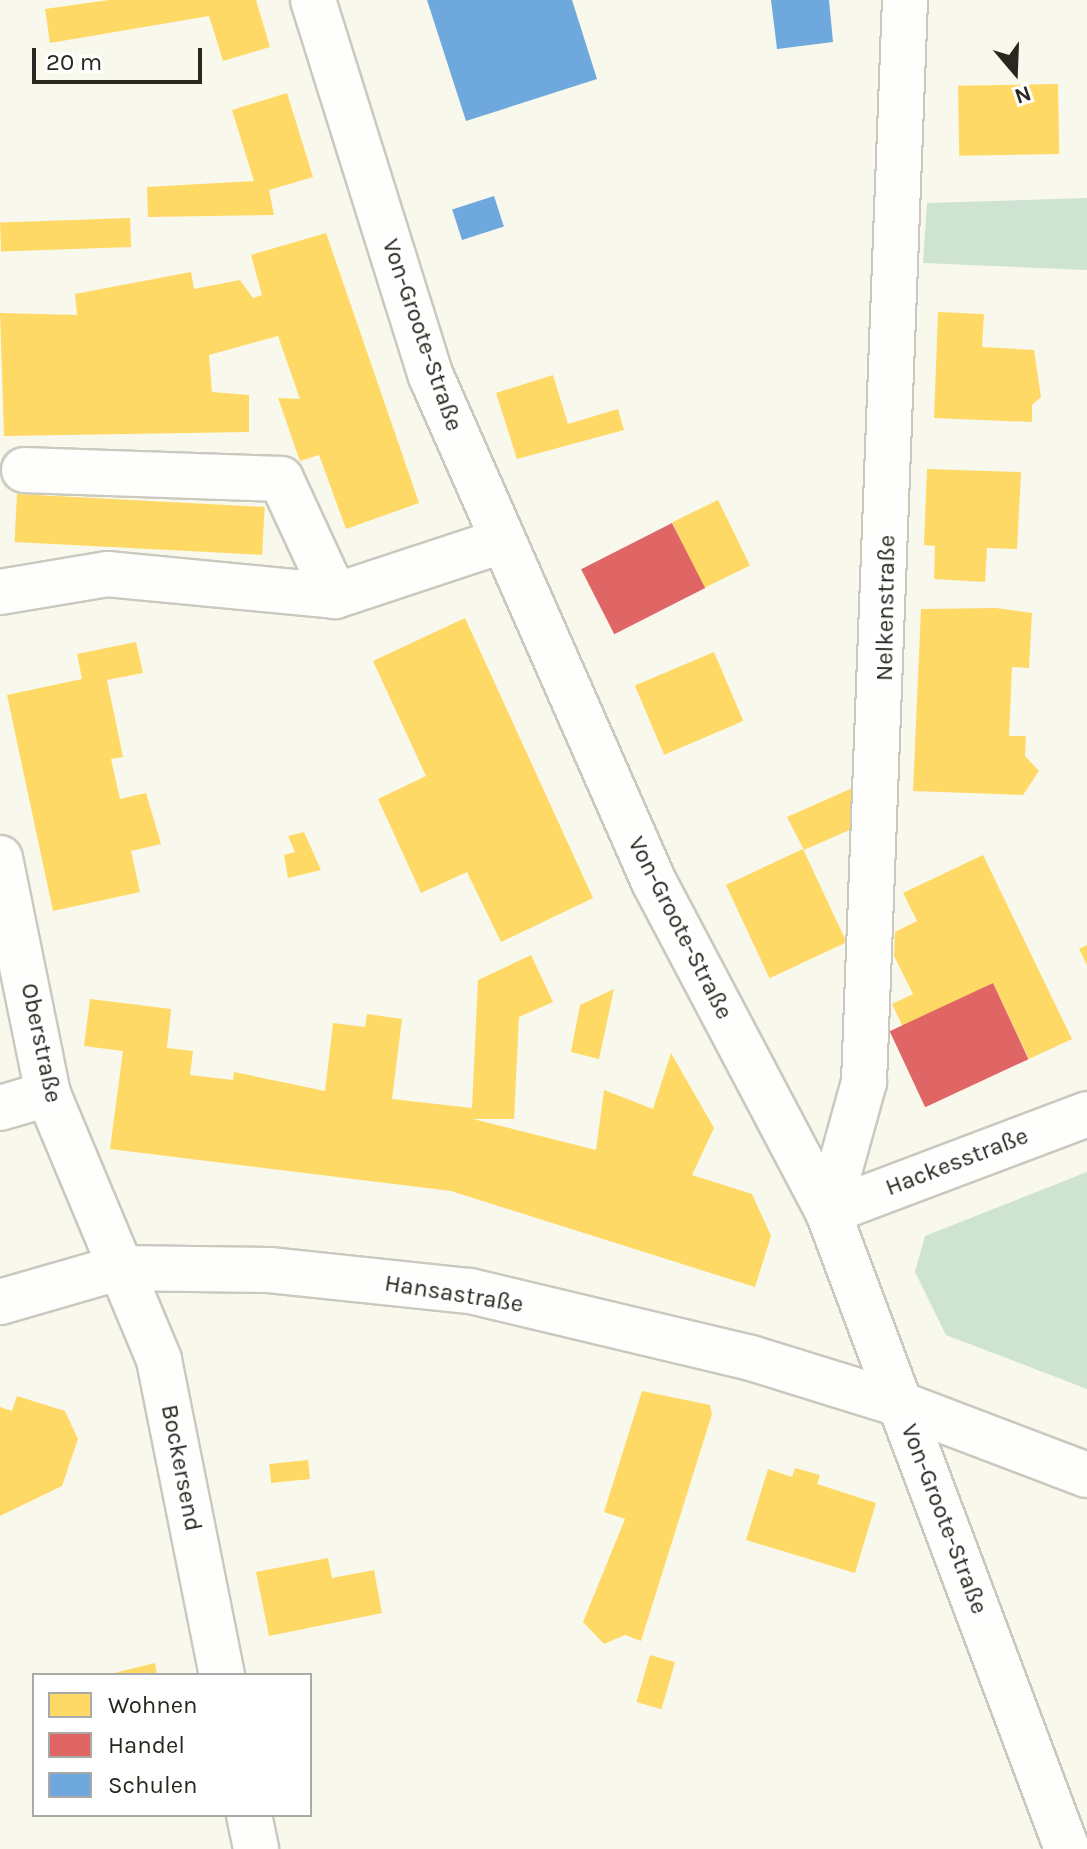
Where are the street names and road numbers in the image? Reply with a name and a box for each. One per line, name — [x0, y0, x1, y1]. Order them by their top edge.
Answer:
street label: Von-Groote-Straße — [376, 235, 468, 435]
street label: Nelkenstraße — [870, 535, 902, 681]
street label: Von-Groote-Straße — [621, 832, 739, 1024]
street label: Oberstraße — [14, 981, 68, 1105]
street label: Hackesstraße — [882, 1122, 1032, 1202]
street label: Hansastraße — [383, 1269, 525, 1319]
street label: Bockersend — [155, 1402, 207, 1534]
street label: Von-Groote-Straße — [895, 1420, 993, 1618]

